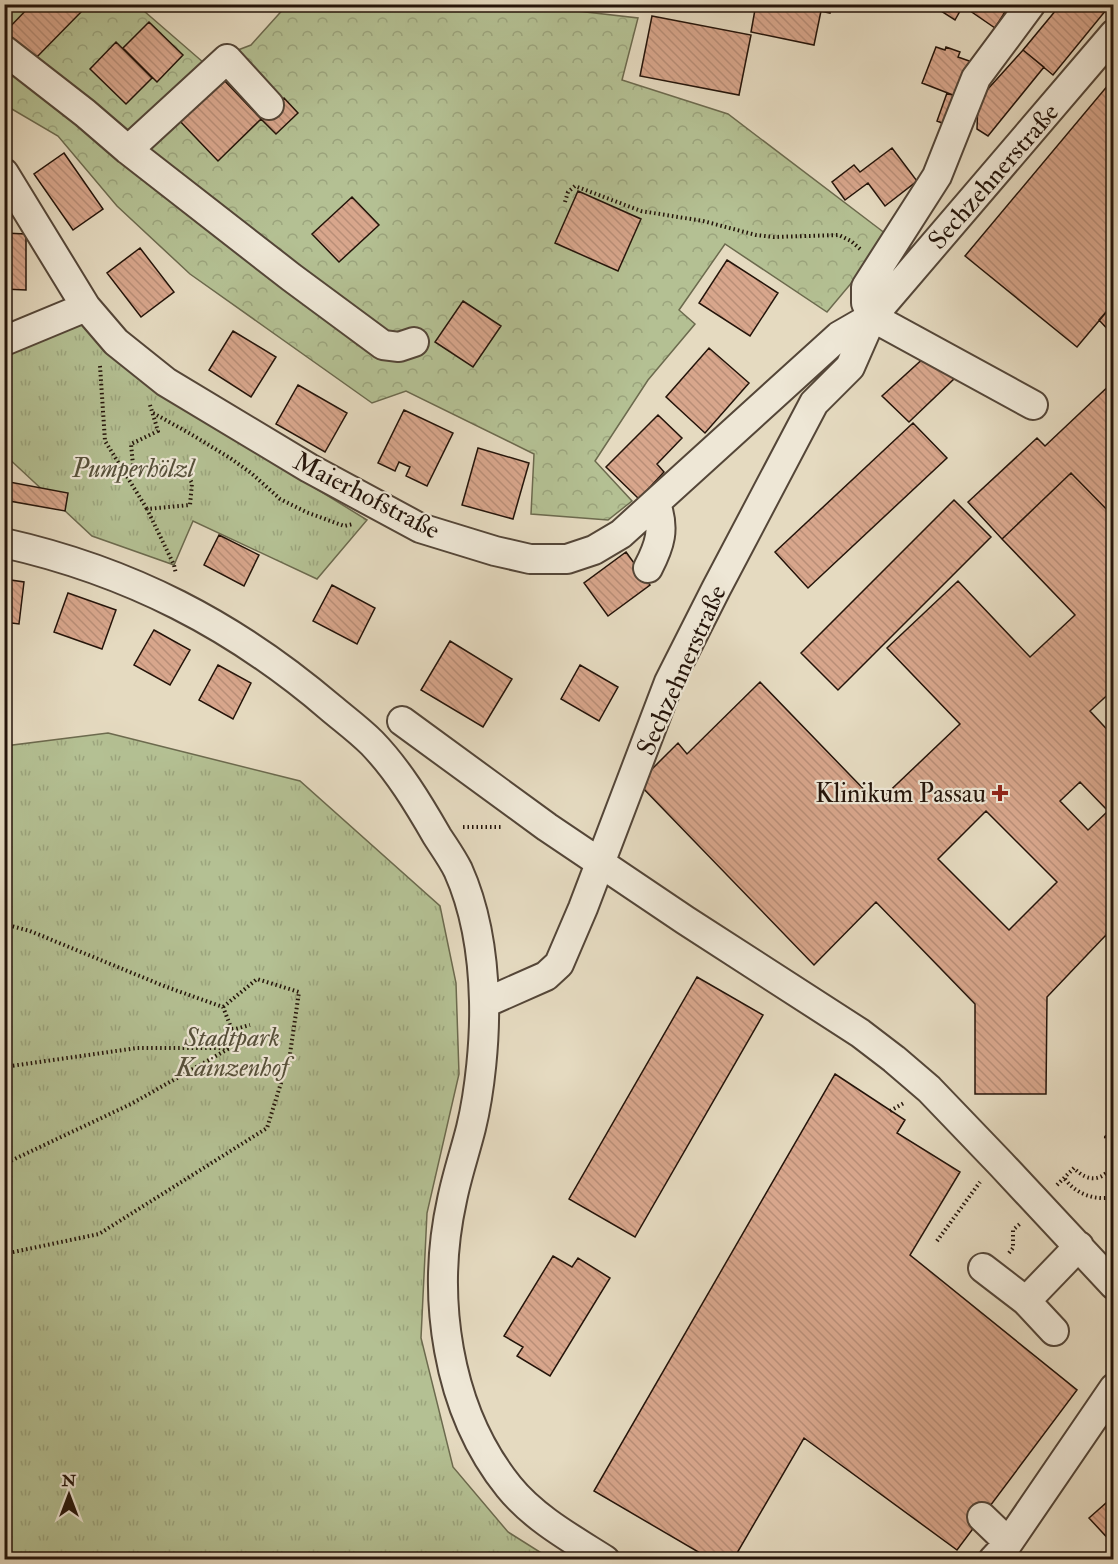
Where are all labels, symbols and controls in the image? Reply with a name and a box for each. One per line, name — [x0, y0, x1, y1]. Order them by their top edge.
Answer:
street label: Sechzehnerstraße — [922, 97, 1066, 256]
street label: Maierhofstraße — [288, 445, 445, 547]
park label: Pumperhölzl — [71, 453, 196, 485]
street label: Sechzehnerstraße — [630, 580, 734, 761]
place label: Klinikum Passau — [815, 778, 986, 810]
marker: Klinikum Passau — [991, 784, 1009, 802]
park label: Stadtpark Kainzenhof — [174, 1022, 295, 1084]
north arrow — [39, 1465, 99, 1525]
text: N — [61, 1471, 77, 1491]

